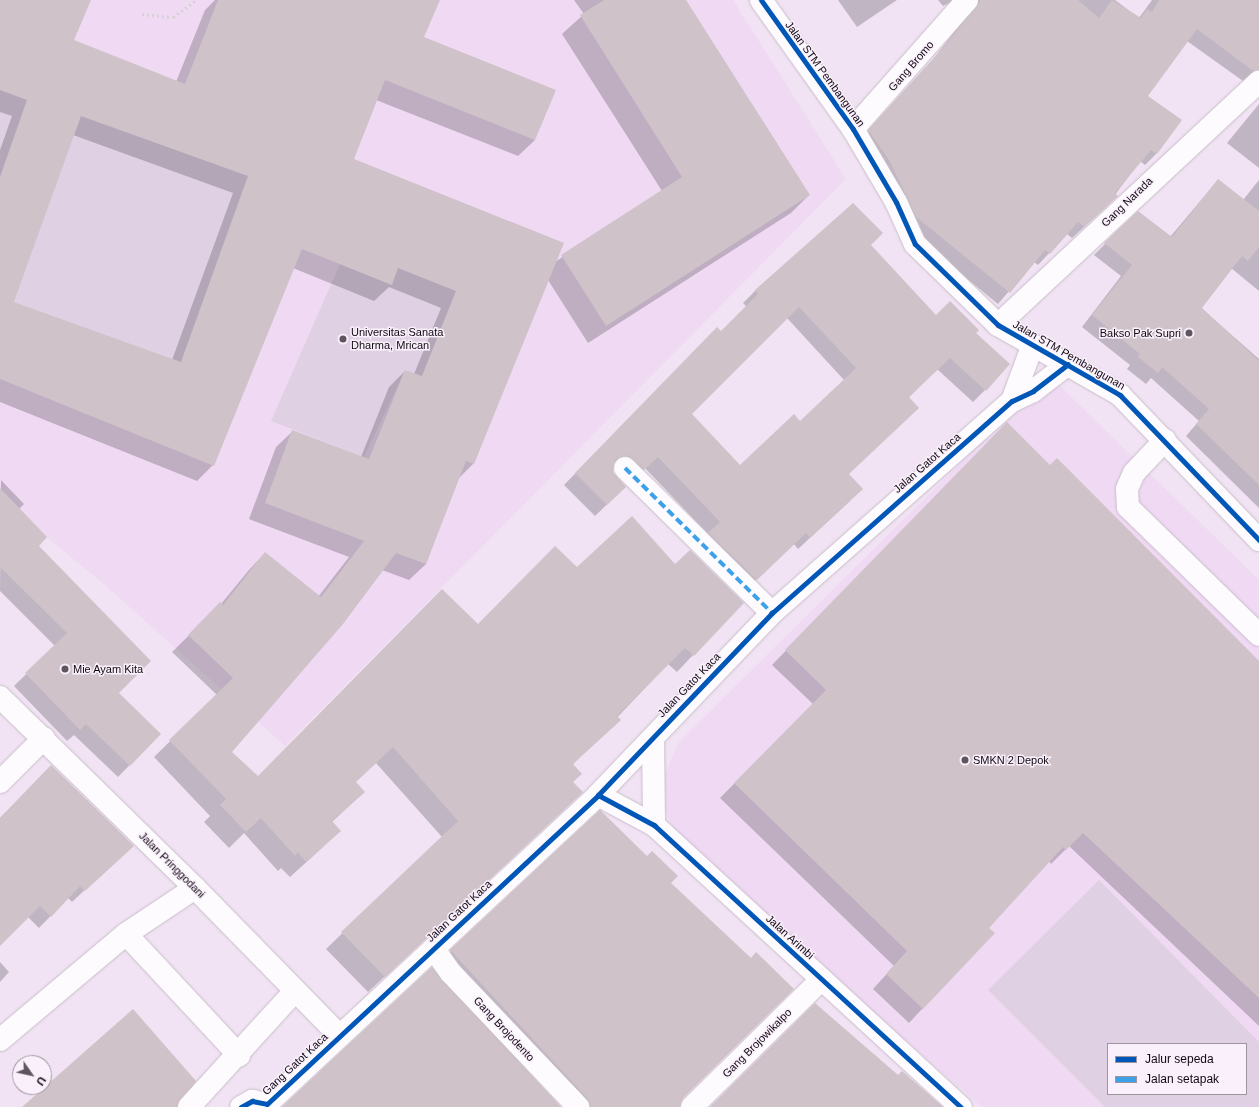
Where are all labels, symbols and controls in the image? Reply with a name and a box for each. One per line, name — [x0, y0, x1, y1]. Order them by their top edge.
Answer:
street label: Jalan STM Pembangunan — [782, 19, 868, 129]
street label: Gang Bromo — [886, 38, 936, 94]
street label: Gang Narada — [1099, 174, 1155, 230]
street label: Jalan STM Pembangunan — [1011, 317, 1127, 393]
place label: Universitas Sanata Dharma, Mrican — [351, 326, 443, 352]
place label: Bakso Pak Supri — [1100, 326, 1181, 340]
marker: Bakso Pak Supri — [1184, 328, 1194, 338]
marker: Universitas Sanata Dharma, Mrican — [338, 334, 348, 344]
street label: Jalan Gatot Kaca — [891, 430, 963, 496]
street label: Jalan Gatot Kaca — [655, 650, 723, 720]
place label: Mie Ayam Kita — [73, 662, 144, 676]
marker: Mie Ayam Kita — [60, 664, 70, 674]
place label: SMKN 2 Depok — [973, 753, 1049, 767]
marker: SMKN 2 Depok — [960, 755, 970, 765]
street label: Jalan Pringgodani — [136, 829, 208, 901]
street label: Jalan Gatot Kaca — [424, 877, 494, 945]
street label: Jalan Arimbi — [763, 912, 817, 962]
street label: Gang Brojodento — [471, 994, 537, 1064]
street label: Gang Brojowikalpo — [720, 1006, 794, 1080]
street label: Gang Gatot Kaca — [259, 1030, 331, 1098]
legend — [1107, 1043, 1247, 1095]
text: Jalur sepeda — [1145, 1052, 1214, 1066]
north arrow — [12, 1055, 52, 1095]
text: Jalan setapak — [1145, 1072, 1219, 1086]
text: U — [34, 1074, 48, 1088]

